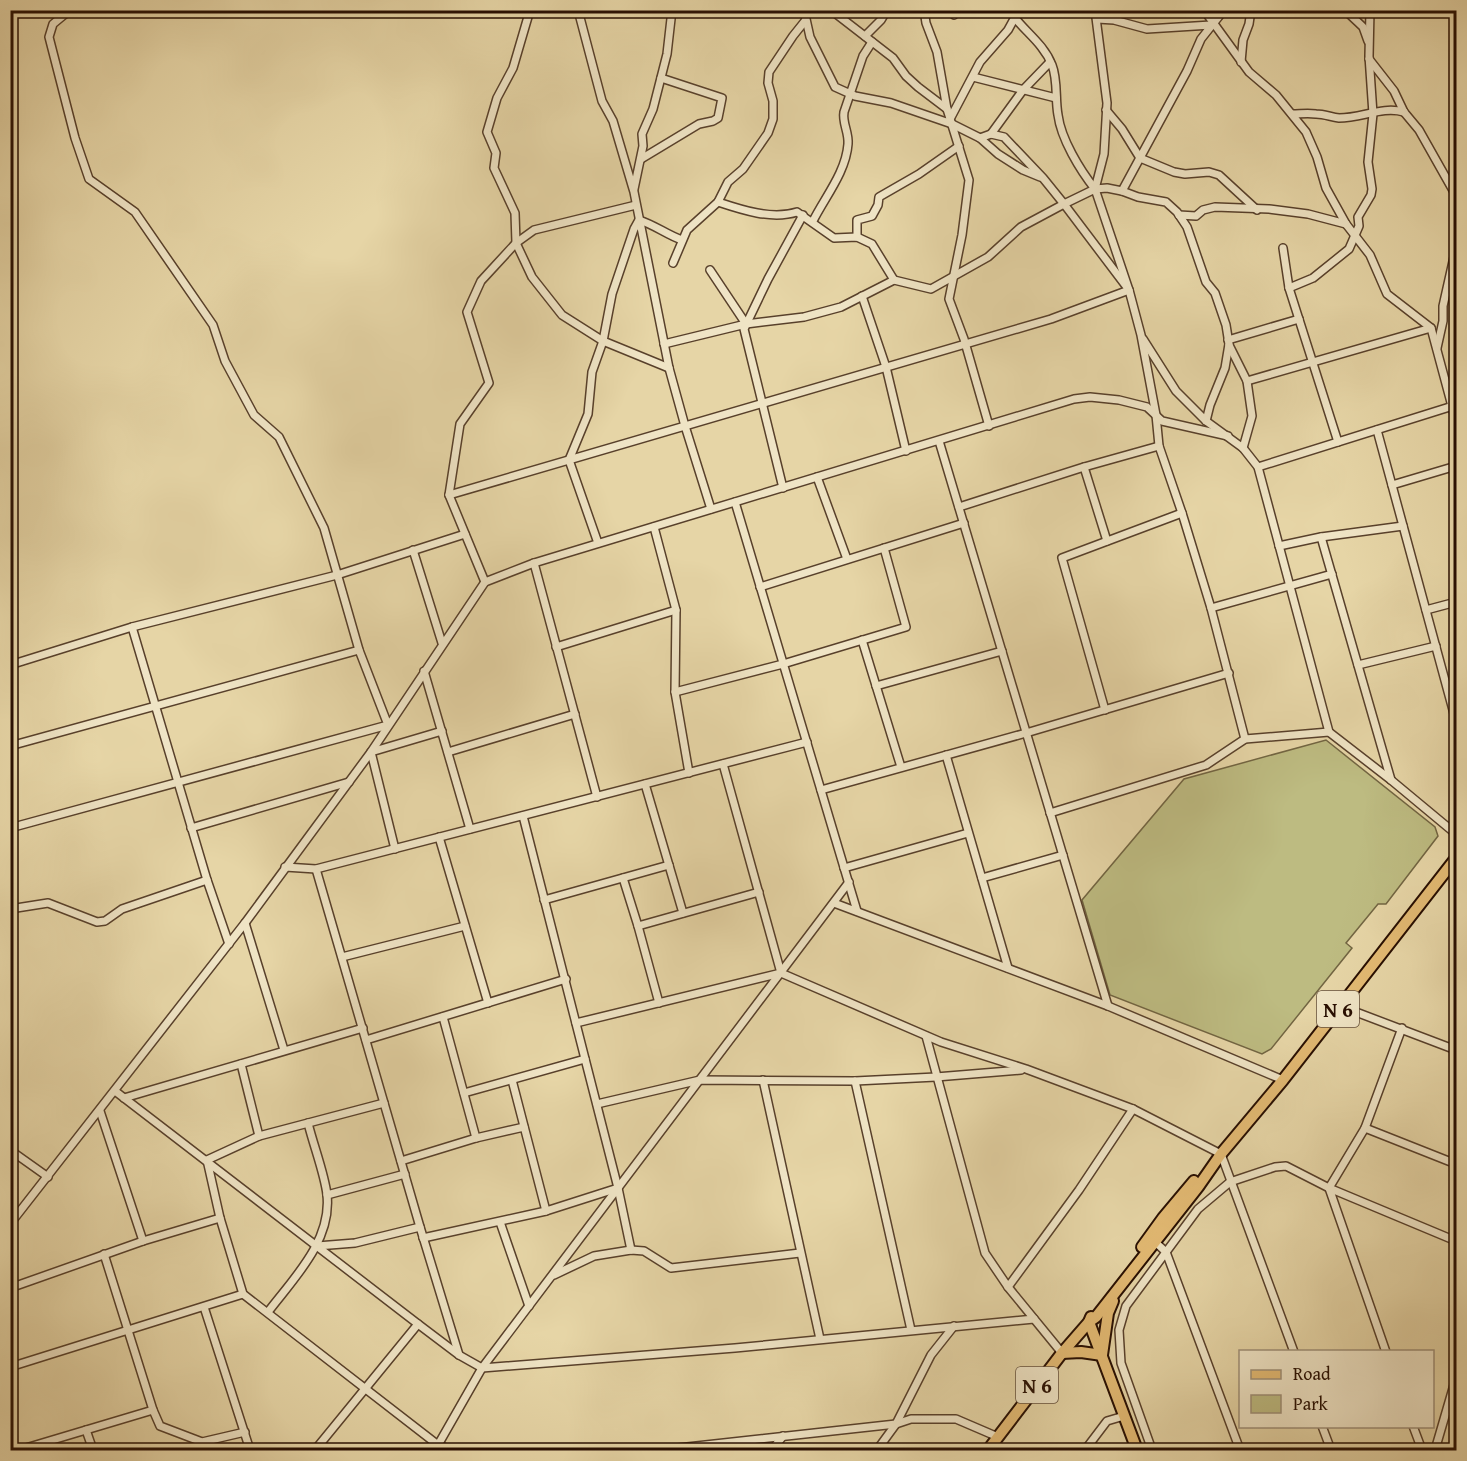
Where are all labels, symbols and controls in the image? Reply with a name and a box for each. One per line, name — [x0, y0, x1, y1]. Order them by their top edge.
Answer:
road number: N 6 — [1317, 991, 1359, 1027]
legend — [1239, 1350, 1434, 1428]
text: Road — [1293, 1360, 1331, 1387]
road number: N 6 — [1016, 1367, 1058, 1403]
text: Park — [1293, 1390, 1329, 1417]

